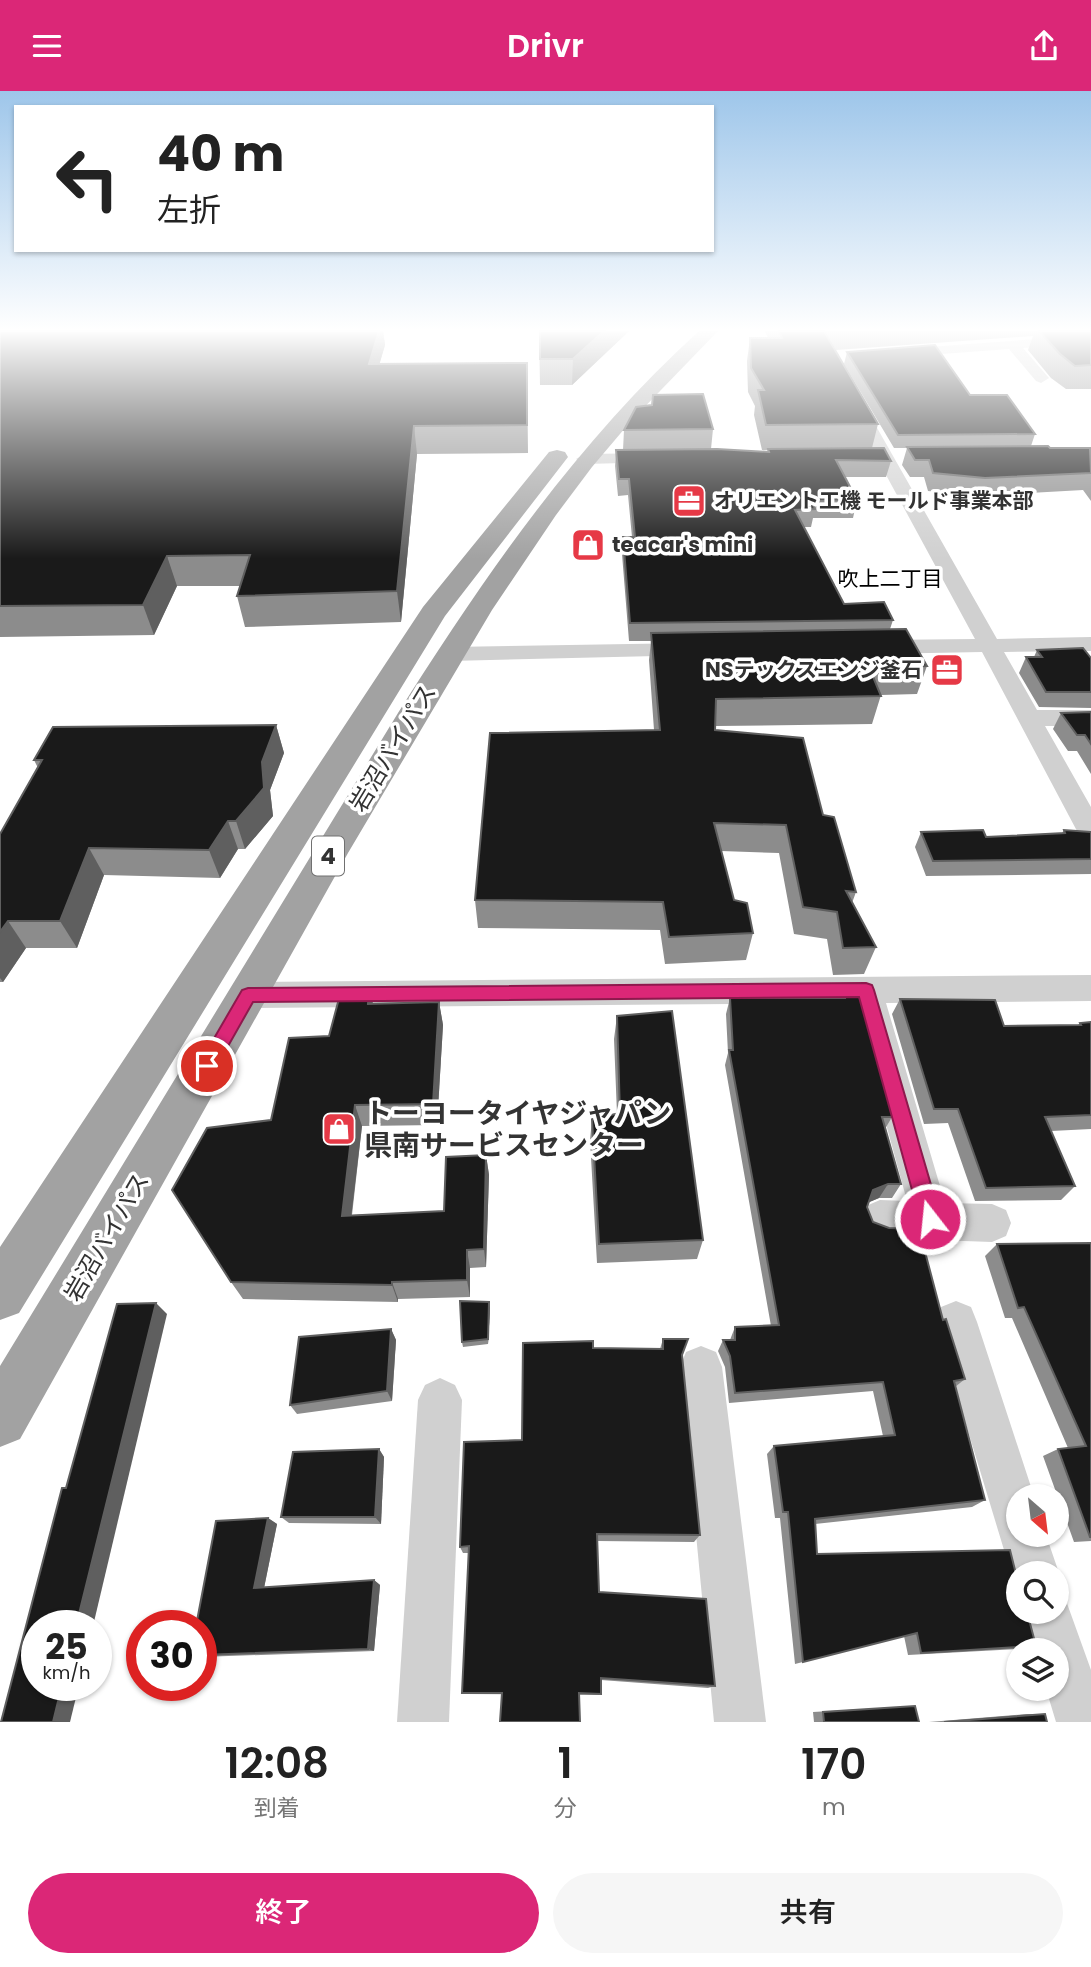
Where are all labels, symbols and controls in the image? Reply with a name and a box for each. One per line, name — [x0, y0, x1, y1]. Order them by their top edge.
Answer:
text: Drivr — [507, 23, 584, 68]
icon: menu — [28, 27, 66, 65]
icon: share — [1025, 27, 1063, 65]
text: 40 m — [157, 120, 284, 188]
icon: left — [42, 133, 133, 224]
text: 左折 — [157, 187, 221, 232]
office icon: オリエント工機 モールド事業本部 — [670, 482, 708, 520]
place label: オリエント工機 モールド事業本部 — [714, 486, 1033, 515]
shop icon: teacar's mini — [569, 526, 607, 564]
place label: teacar's mini — [612, 530, 753, 559]
district label: 吹上二丁目 — [838, 564, 943, 593]
office icon: NSテックスエンジ釜石 — [928, 651, 966, 689]
place label: NSテックスエンジ釜石 — [705, 655, 922, 684]
street label: 岩沼バイパス — [341, 678, 444, 818]
road number: 4 — [312, 837, 344, 876]
pin — [177, 1036, 237, 1096]
icon: arrive — [188, 1047, 226, 1085]
place label: トーヨータイヤジャパン 県南サービスセンター — [364, 1094, 671, 1165]
shop icon: トーヨータイヤジャパン 県南サービスセンター — [320, 1110, 358, 1148]
street label: 岩沼バイパス — [56, 1166, 157, 1307]
position arrow — [893, 1182, 967, 1256]
north arrow — [1006, 1484, 1069, 1547]
map controls — [1006, 1484, 1069, 1701]
button: search — [1006, 1561, 1069, 1624]
speed limit sign: 30 — [126, 1610, 217, 1701]
text: 25 — [45, 1622, 88, 1671]
button: layers — [1006, 1638, 1069, 1701]
text: km/h — [43, 1660, 90, 1685]
text: 12:08 — [225, 1734, 329, 1793]
text: 1 — [557, 1734, 573, 1793]
text: 170 — [801, 1735, 866, 1794]
text: m — [822, 1791, 846, 1823]
text: 到着 — [254, 1792, 300, 1824]
text: 分 — [554, 1792, 577, 1824]
button: 終了 — [28, 1873, 539, 1953]
button: 共有 — [553, 1873, 1063, 1953]

